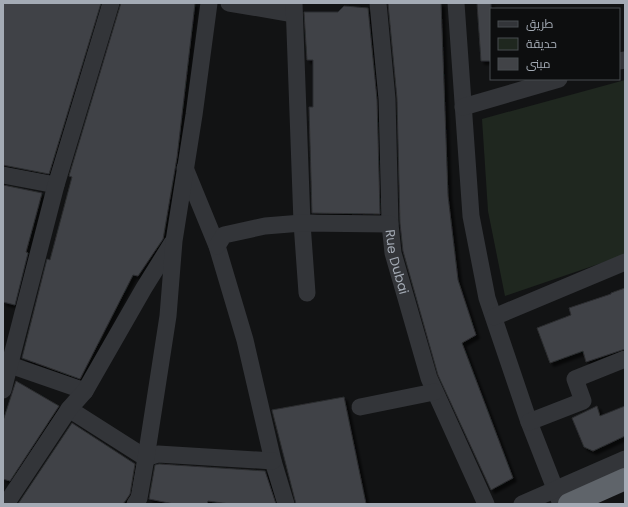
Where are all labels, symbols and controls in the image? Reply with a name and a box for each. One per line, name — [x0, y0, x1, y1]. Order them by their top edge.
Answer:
legend — [490, 8, 620, 80]
text: طريق — [526, 15, 554, 32]
text: حديقة — [526, 35, 557, 52]
text: مبنى — [526, 55, 551, 72]
street label: Rue Dubai — [381, 228, 414, 296]

